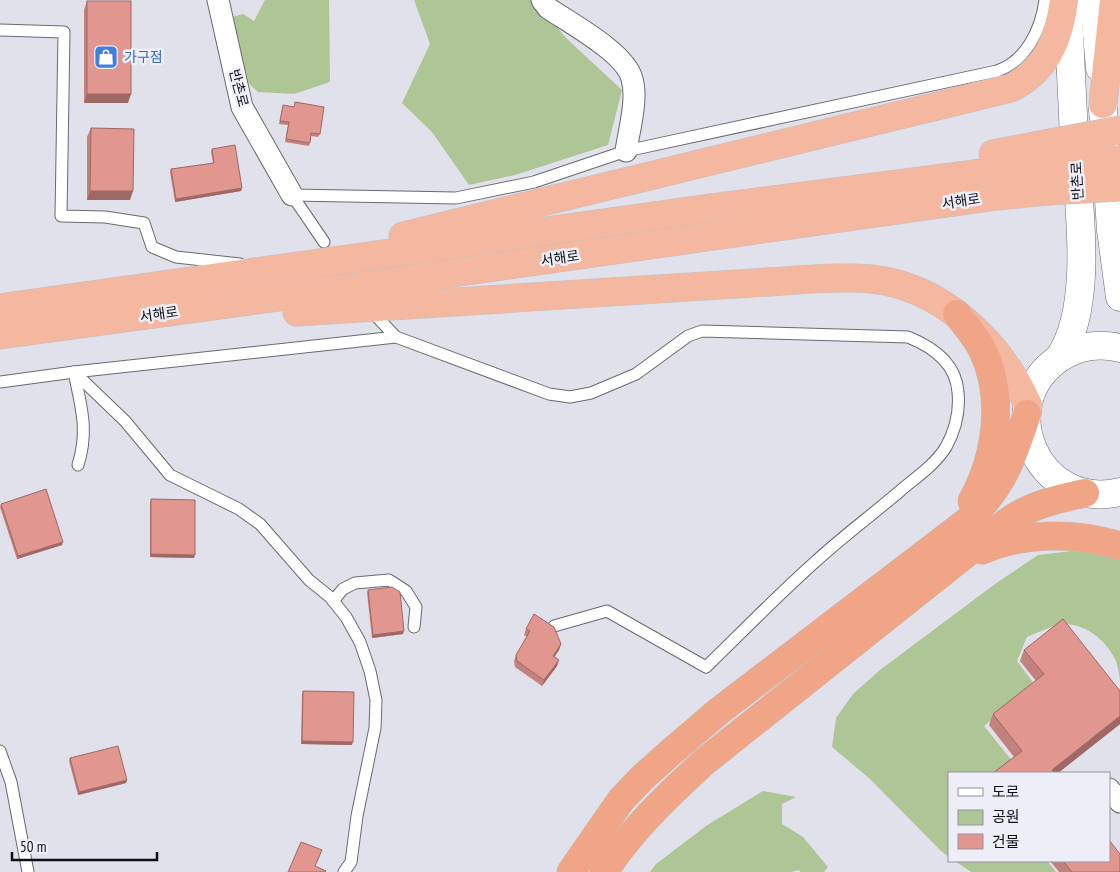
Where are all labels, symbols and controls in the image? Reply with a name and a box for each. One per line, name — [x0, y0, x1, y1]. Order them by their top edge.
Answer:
shop icon: 가구점 — [93, 44, 119, 70]
place label: 가구점 — [124, 48, 163, 66]
street label: 반촌로 — [225, 67, 253, 109]
street label: 반촌로 — [1067, 161, 1087, 201]
street label: 서해로 — [941, 189, 982, 213]
street label: 서해로 — [540, 246, 581, 270]
street label: 서해로 — [139, 302, 180, 326]
legend — [948, 772, 1110, 862]
text: 도로 — [992, 782, 1020, 801]
text: 공원 — [992, 807, 1020, 826]
scale bar — [12, 830, 158, 862]
text: 건물 — [992, 832, 1020, 851]
text: 50 m — [20, 837, 46, 856]

